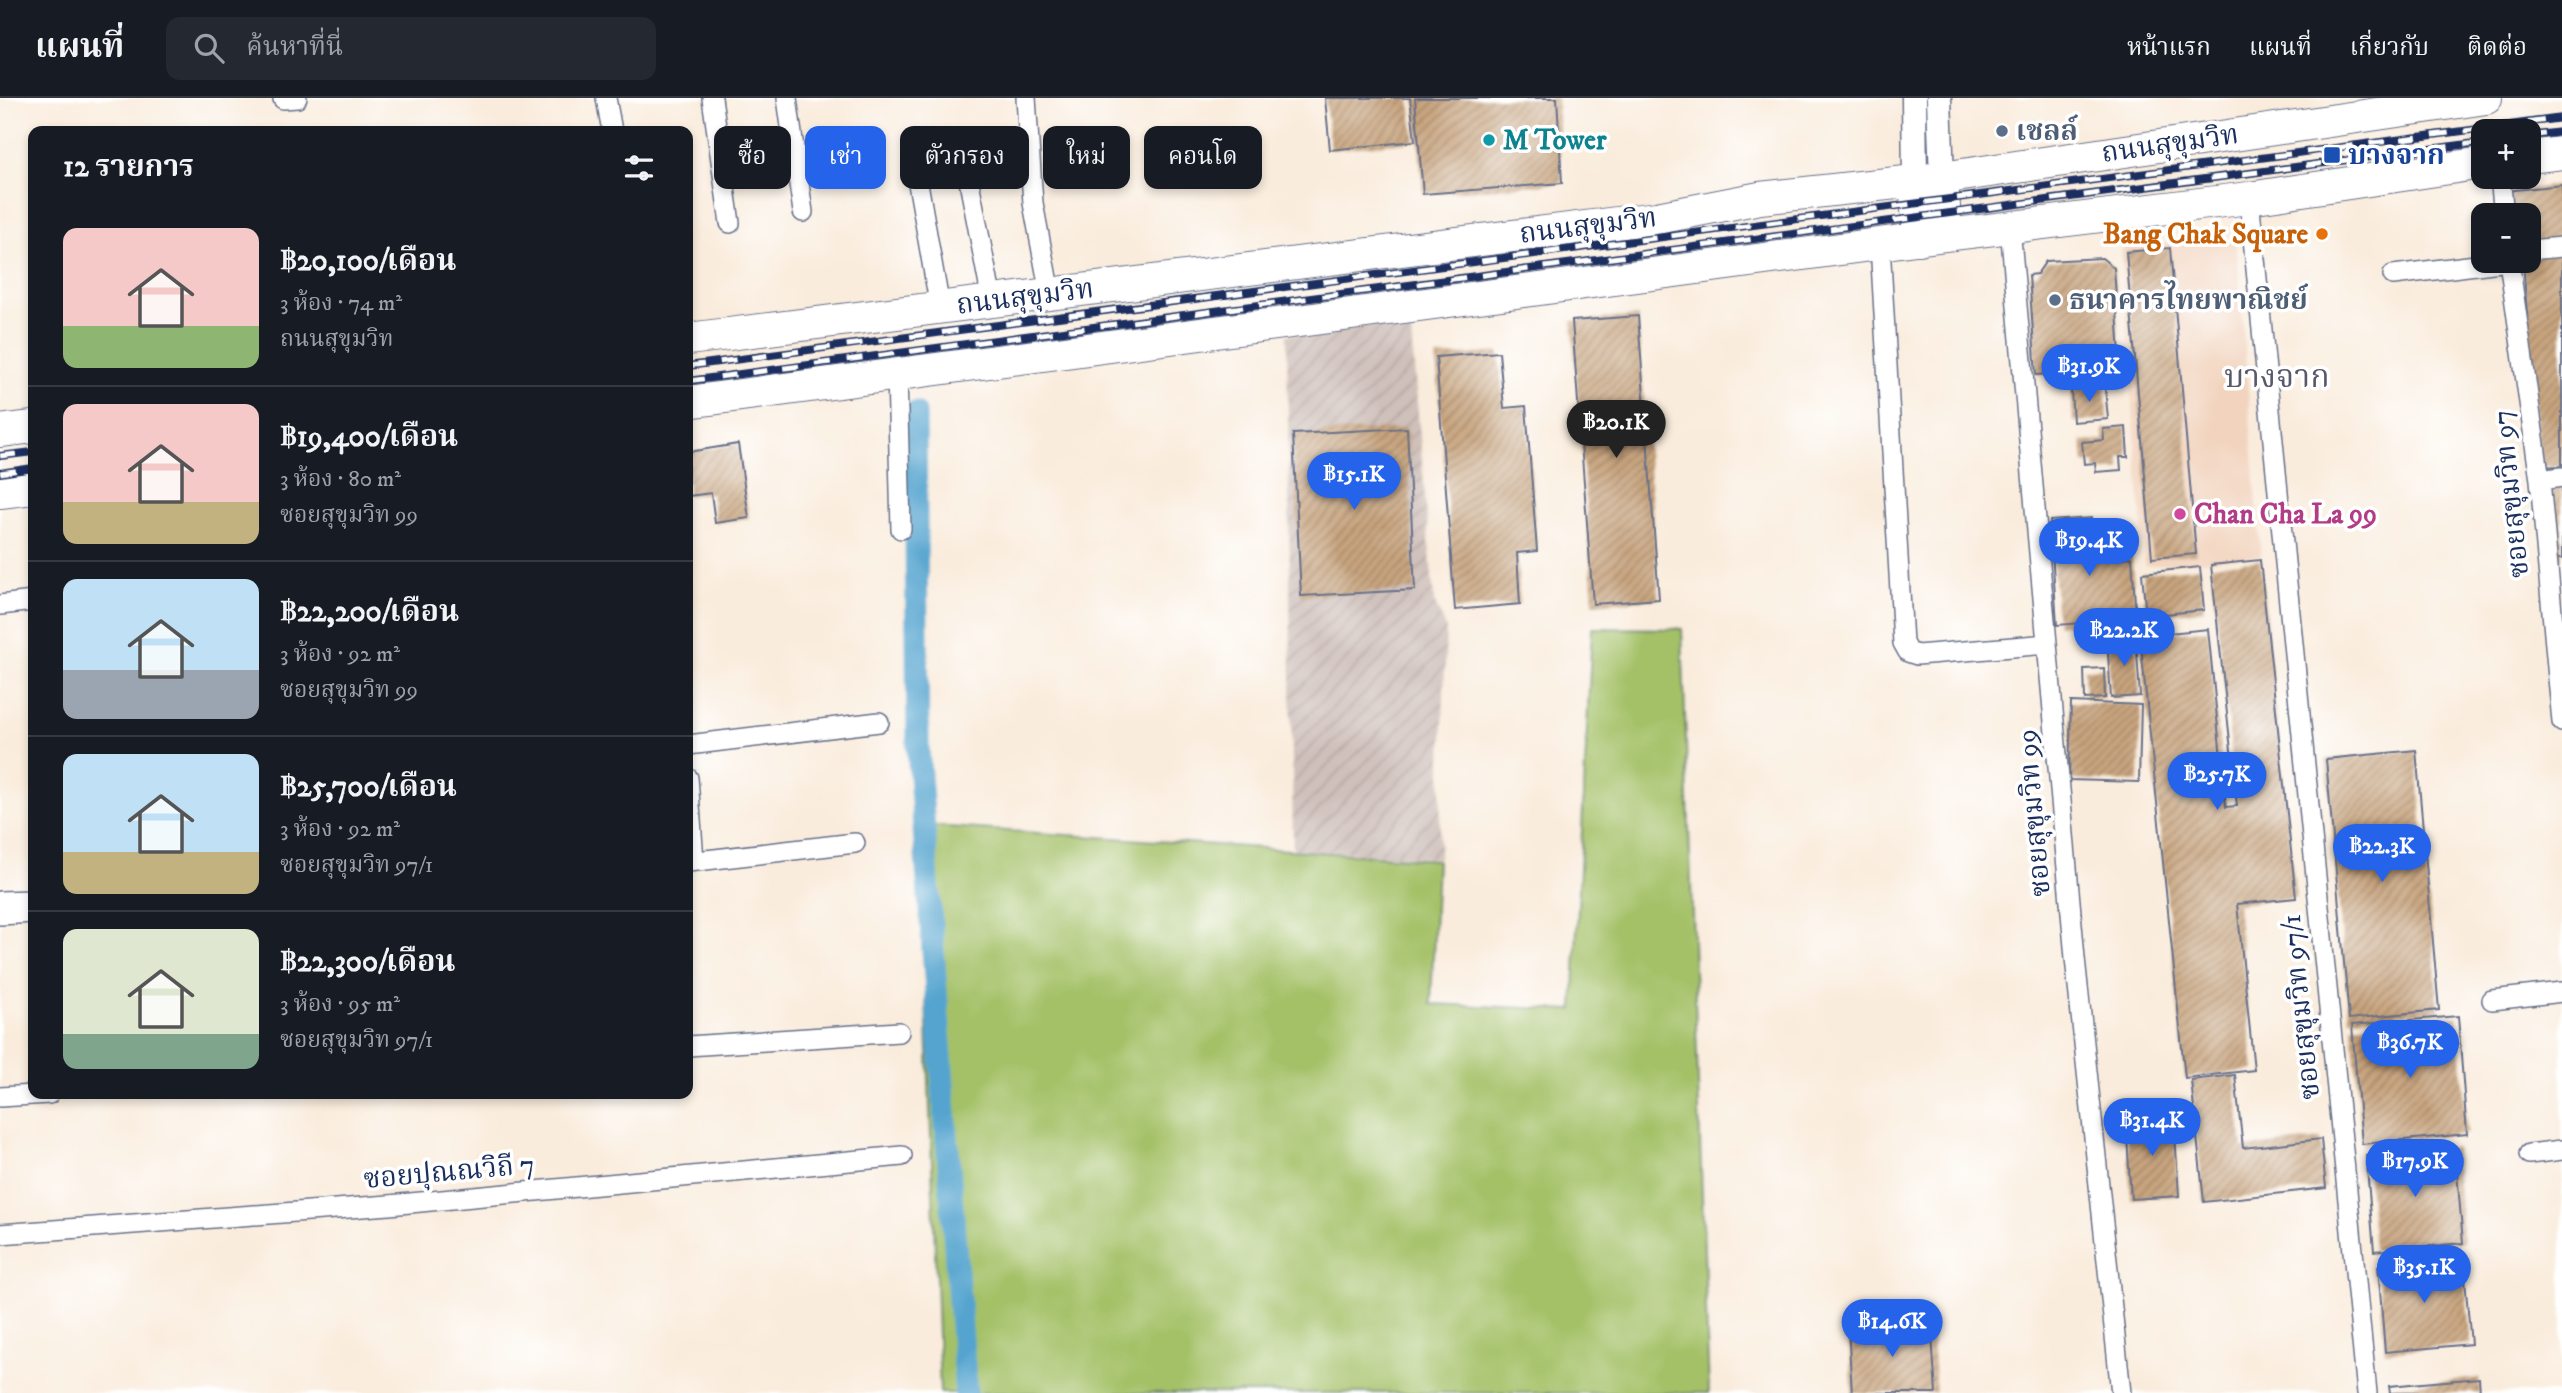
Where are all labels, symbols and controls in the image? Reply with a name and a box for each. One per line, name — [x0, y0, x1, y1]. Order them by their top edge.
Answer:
search box — [166, 17, 656, 80]
text: แผนที่ — [35, 27, 124, 68]
icon: search — [190, 29, 228, 67]
text: ค้นหาที่นี่ — [246, 31, 343, 64]
text: หน้าแรก — [2127, 33, 2211, 63]
text: แผนที่ — [2249, 33, 2312, 63]
text: เกี่ยวกับ — [2350, 33, 2429, 63]
text: ติดต่อ — [2467, 33, 2527, 63]
place label: เชลล์ — [2016, 114, 2078, 149]
street label: ถนนสุขุมวิท — [2099, 117, 2241, 171]
map controls — [2471, 119, 2541, 273]
button: + — [2471, 119, 2541, 189]
place label: M Tower — [1503, 123, 1607, 158]
marker: เชลล์ — [1994, 123, 2010, 139]
chip: ซื้อ — [714, 126, 791, 189]
chip: เช่า — [805, 126, 886, 189]
chip: ตัวกรอง — [900, 126, 1029, 189]
chip: ใหม่ — [1043, 126, 1130, 189]
chip: คอนโด — [1144, 126, 1262, 189]
marker: M Tower — [1481, 132, 1497, 148]
place label: บางจาก — [2348, 138, 2445, 173]
marker: บางจาก — [2322, 145, 2342, 165]
text: 12 รายการ — [63, 149, 194, 186]
icon: filters — [620, 149, 658, 187]
street label: ถนนสุขุมวิท — [1517, 200, 1659, 252]
button: − — [2471, 203, 2541, 273]
place label: Bang Chak Square — [2103, 217, 2308, 253]
marker: Bang Chak Square — [2314, 226, 2330, 242]
text: ฿20,100/เดือน — [280, 243, 456, 280]
icon: home — [119, 256, 203, 340]
street label: ถนนสุขุมวิท — [954, 271, 1096, 323]
place label: ธนาคารไทยพาณิชย์ — [2069, 280, 2309, 318]
text: 3 ห้อง · 74 m² — [280, 289, 402, 318]
marker: ธนาคารไทยพาณิชย์ — [2047, 292, 2063, 308]
text: ถนนสุขุมวิท — [280, 325, 393, 354]
pin: ฿31.9K — [2032, 344, 2146, 404]
text: ฿31.9K — [2058, 352, 2120, 381]
district label: บางจาก — [2224, 358, 2330, 398]
pin: ฿20.1K — [1559, 400, 1673, 460]
text: ฿20.1K — [1583, 408, 1649, 437]
street label: ซอยสุขุมวิท 97 — [2485, 408, 2537, 580]
text: ฿19,400/เดือน — [280, 419, 458, 456]
icon: home — [119, 432, 203, 516]
pin: ฿15.1K — [1297, 452, 1411, 512]
text: ฿15.1K — [1323, 460, 1385, 489]
text: 3 ห้อง · 80 m² — [280, 465, 401, 494]
place label: Chan Cha La 99 — [2194, 497, 2377, 532]
text: ซอยสุขุมวิท 99 — [280, 501, 418, 530]
marker: Chan Cha La 99 — [2172, 506, 2188, 522]
pin: ฿19.4K — [2032, 518, 2146, 578]
text: ฿19.4K — [2055, 526, 2123, 555]
text: ฿22,200/เดือน — [280, 594, 459, 631]
icon: home — [119, 607, 203, 691]
pin: ฿22.2K — [2067, 608, 2181, 668]
text: ฿22.2K — [2090, 616, 2158, 645]
text: 3 ห้อง · 92 m² — [280, 640, 400, 669]
text: ซอยสุขุมวิท 99 — [280, 676, 418, 705]
street label: ซอยสุขุมวิท 99 — [2009, 728, 2059, 898]
pin: ฿25.7K — [2160, 752, 2274, 812]
text: ฿25.7K — [2183, 760, 2251, 789]
text: ฿25,700/เดือน — [280, 769, 457, 806]
icon: home — [119, 782, 203, 866]
text: 3 ห้อง · 92 m² — [280, 815, 400, 844]
pin: ฿22.3K — [2325, 824, 2439, 884]
text: ฿22.3K — [2349, 832, 2415, 861]
text: ซอยสุขุมวิท 97/1 — [280, 851, 433, 880]
street label: ซอยสุขุมวิท 97/1 — [2274, 912, 2328, 1102]
text: ฿22,300/เดือน — [280, 944, 455, 981]
icon: home — [119, 957, 203, 1041]
text: 3 ห้อง · 95 m² — [280, 990, 400, 1019]
pin: ฿36.7K — [2353, 1020, 2467, 1080]
text: ซอยสุขุมวิท 97/1 — [280, 1026, 433, 1055]
text: ฿36.7K — [2377, 1028, 2443, 1057]
pin: ฿31.4K — [2095, 1098, 2209, 1158]
text: ฿31.4K — [2120, 1106, 2184, 1135]
pin: ฿17.9K — [2358, 1140, 2472, 1199]
street label: ซอยปุณณวิถี 7 — [362, 1147, 536, 1197]
text: ฿17.9K — [2382, 1147, 2448, 1176]
pin: ฿35.1K — [2367, 1246, 2481, 1305]
text: ฿35.1K — [2393, 1253, 2455, 1282]
pin: ฿14.6K — [1835, 1300, 1949, 1359]
text: ฿14.6K — [1858, 1307, 1926, 1336]

